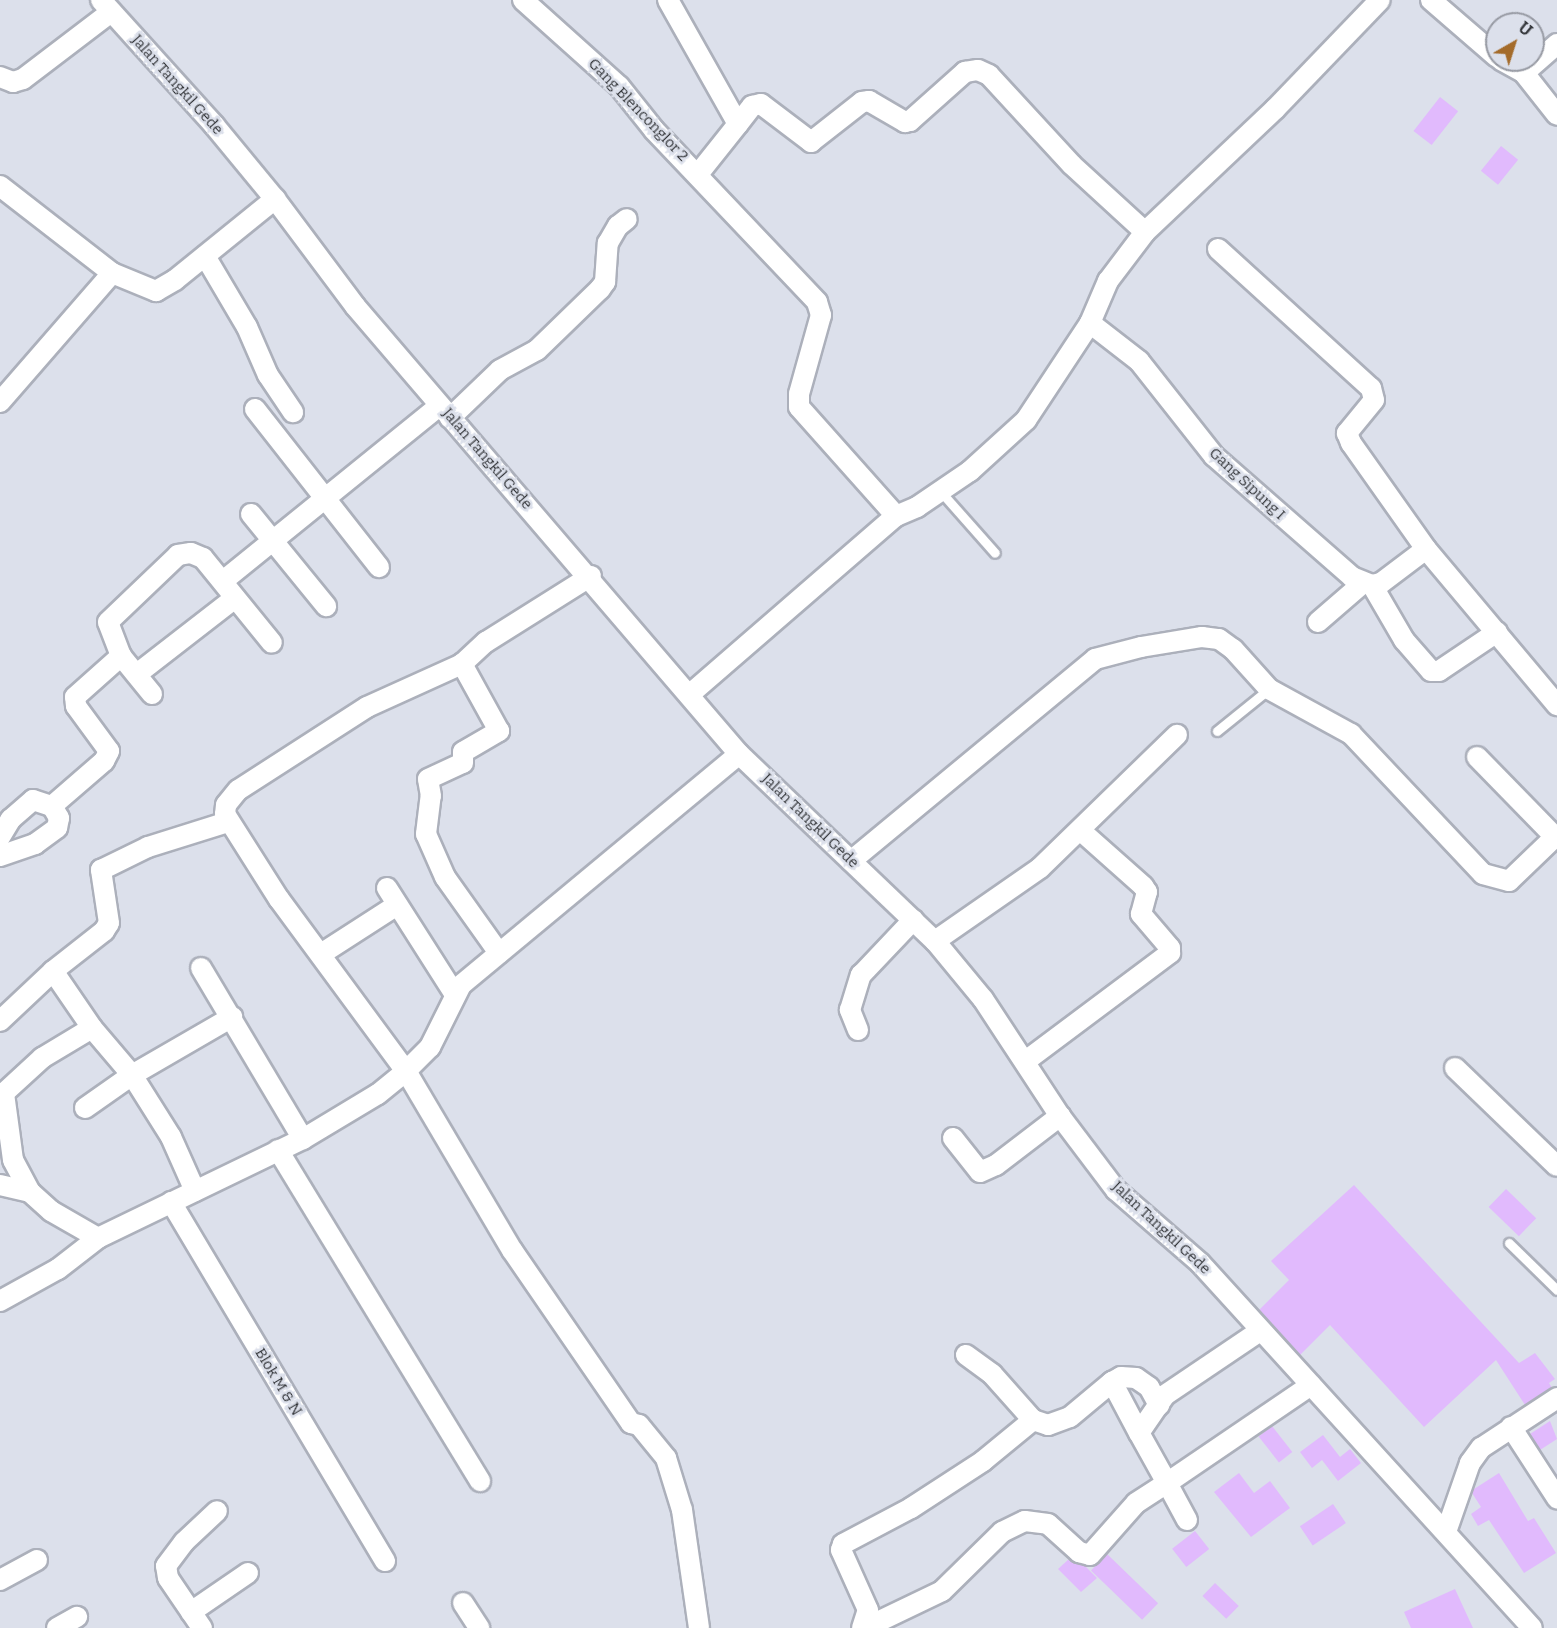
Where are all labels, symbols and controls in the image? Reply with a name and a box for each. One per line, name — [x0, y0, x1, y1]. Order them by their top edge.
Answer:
north arrow — [1485, 12, 1545, 72]
text: U — [1515, 18, 1536, 40]
street label: Jalan Tangkil Gede — [128, 31, 226, 139]
street label: Gang Blenconglor 2 — [584, 55, 692, 165]
street label: Jalan Tangkil Gede — [438, 405, 536, 513]
street label: Gang Sipung I — [1205, 444, 1289, 524]
street label: Jalan Tangkil Gede — [758, 770, 862, 872]
street label: Jalan Tangkil Gede — [1108, 1178, 1214, 1278]
street label: Blok M & N — [251, 1345, 305, 1419]

